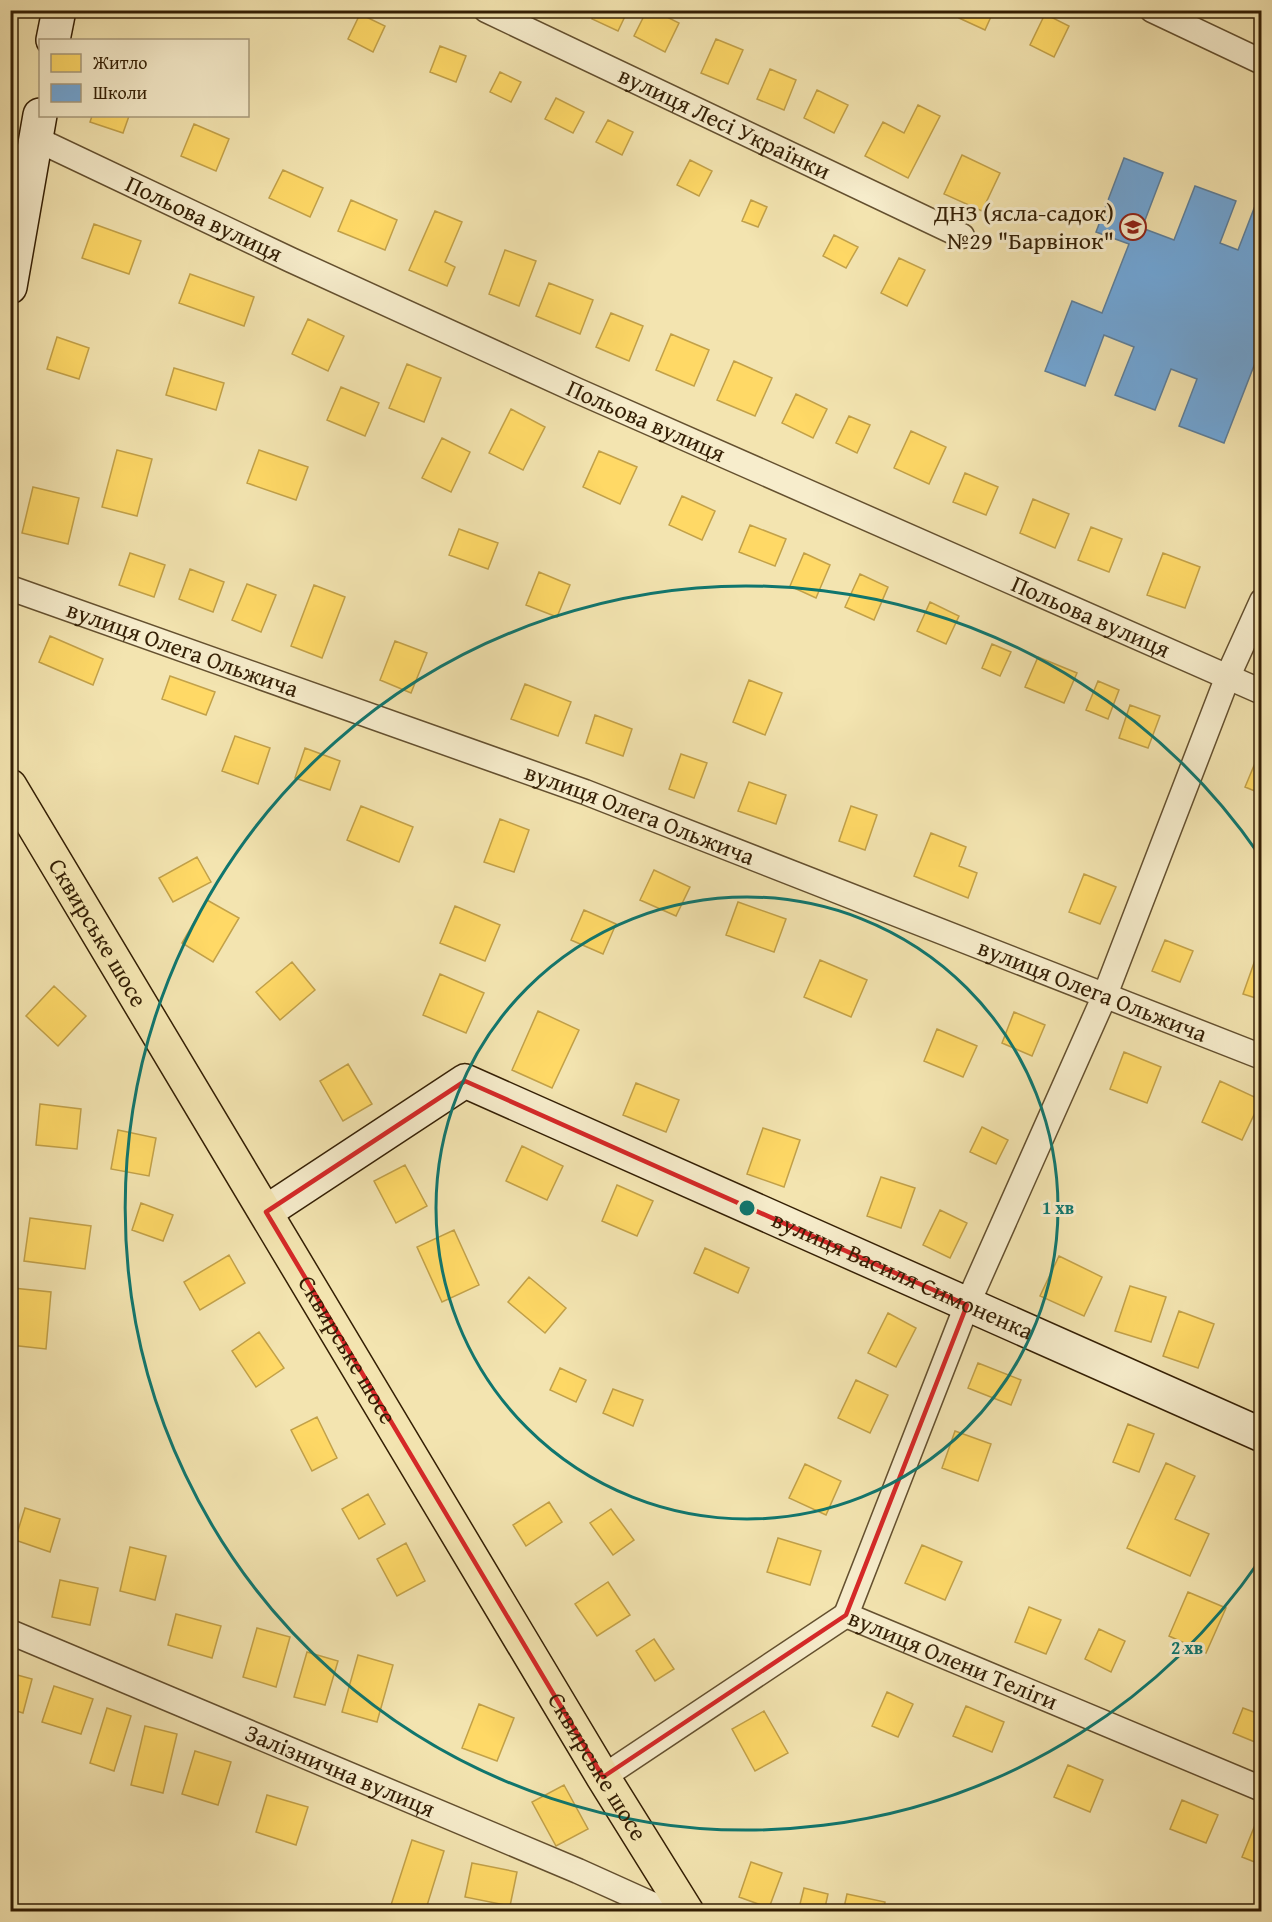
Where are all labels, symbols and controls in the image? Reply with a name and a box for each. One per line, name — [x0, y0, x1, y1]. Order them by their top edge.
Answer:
legend — [39, 39, 249, 117]
text: Житло — [92, 49, 147, 76]
street label: вулиця Лесі Українки — [613, 57, 837, 188]
text: Школи — [93, 79, 148, 106]
street label: Польова вулиця — [120, 166, 289, 271]
place label: ДНЗ (ясла-садок) №29 "Барвінок" — [933, 195, 1114, 258]
school or university icon: ДНЗ (ясла-садок) №29 "Барвінок" — [1118, 212, 1148, 242]
street label: Польова вулиця — [561, 370, 731, 471]
street label: Польова вулиця — [1006, 566, 1176, 667]
street label: вулиця Олега Ольжича — [62, 591, 304, 706]
street label: вулиця Олега Ольжича — [520, 754, 760, 874]
street label: Сквирське шосе — [40, 851, 156, 1014]
street label: вулиця Олега Ольжича — [973, 929, 1213, 1051]
text: 1 хв — [1042, 1194, 1074, 1221]
centre of rings — [737, 1198, 757, 1218]
street label: вулиця Василя Симоненка — [766, 1201, 1040, 1349]
street label: Сквирське шосе — [290, 1268, 406, 1431]
street label: вулиця Олени Теліги — [843, 1600, 1063, 1719]
text: 2 хв — [1171, 1634, 1203, 1661]
street label: Сквирське шосе — [539, 1685, 656, 1847]
street label: Залізнична вулиця — [240, 1715, 441, 1826]

